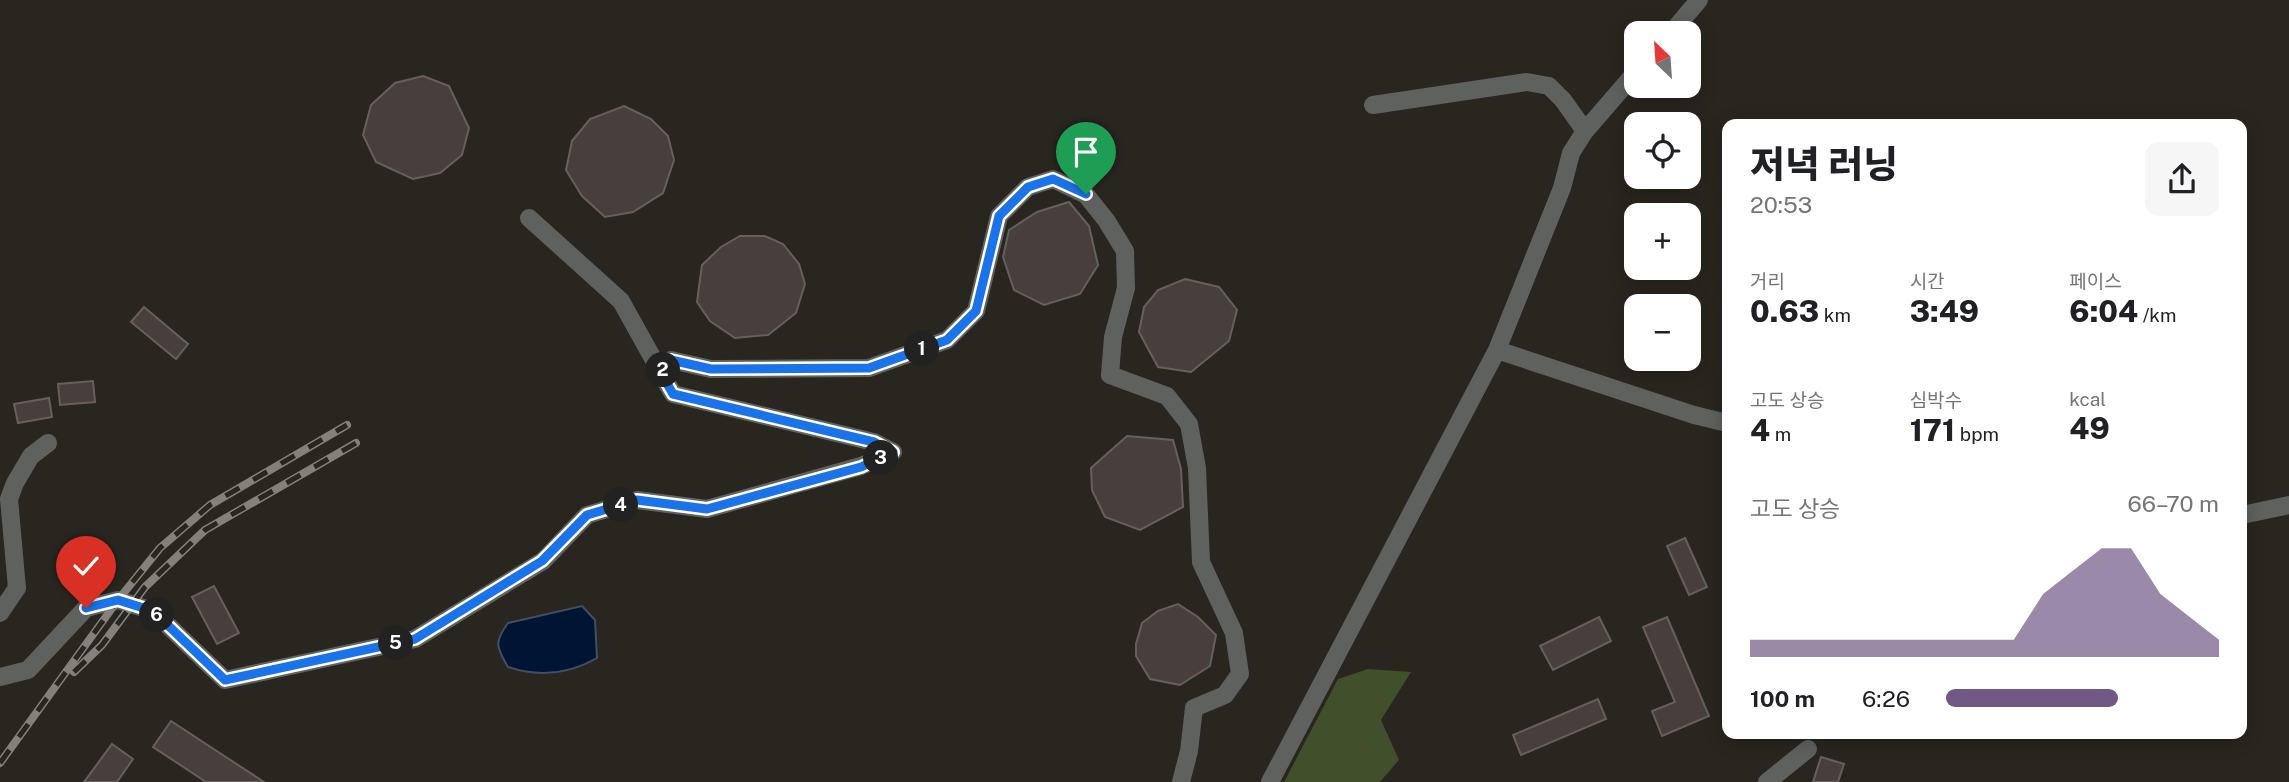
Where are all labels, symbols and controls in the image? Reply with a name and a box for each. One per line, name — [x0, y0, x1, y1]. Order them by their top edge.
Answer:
north arrow — [1624, 21, 1701, 98]
map controls — [1624, 21, 1701, 371]
button: locate — [1624, 112, 1701, 189]
pin — [1056, 122, 1116, 194]
icon: arrive — [1067, 133, 1105, 171]
text: 저녁 러닝 — [1750, 142, 1898, 187]
button: share — [2145, 142, 2219, 216]
text: 20:53 — [1750, 191, 1812, 218]
button: + — [1624, 203, 1701, 280]
text: 거리 — [1750, 270, 1785, 292]
text: 시간 — [1910, 270, 1945, 292]
text: 페이스 — [2069, 270, 2122, 292]
text: 0.63 — [1750, 293, 1819, 329]
text: 3:49 — [1910, 293, 1979, 329]
text: 6:04 — [2069, 293, 2138, 329]
button: − — [1624, 294, 1701, 371]
text: km — [1819, 304, 1851, 326]
text: /km — [2138, 304, 2176, 326]
pin: 1 — [904, 332, 940, 366]
text: 1 — [917, 337, 926, 359]
pin: 2 — [646, 352, 680, 388]
text: 2 — [656, 358, 669, 380]
text: kcal — [2069, 388, 2106, 410]
text: 고도 상승 — [1750, 389, 1825, 411]
text: 심박수 — [1910, 389, 1962, 411]
text: 49 — [2069, 410, 2110, 446]
text: 4 — [1750, 412, 1770, 448]
text: 171 — [1910, 412, 1955, 448]
text: m — [1770, 423, 1791, 445]
text: bpm — [1955, 423, 1999, 445]
pin: 3 — [864, 440, 898, 476]
text: 3 — [874, 446, 887, 468]
pin: 4 — [604, 488, 638, 522]
text: 66–70 m — [2127, 490, 2219, 517]
text: 4 — [614, 493, 627, 515]
text: 고도 상승 — [1750, 495, 1840, 522]
pin — [56, 536, 116, 608]
icon: check — [67, 547, 105, 585]
pin: 6 — [140, 598, 174, 632]
text: 6 — [150, 603, 163, 625]
pin: 5 — [378, 626, 414, 660]
text: 5 — [389, 631, 402, 653]
text: 100 m — [1750, 685, 1815, 712]
text: 6:26 — [1862, 685, 1910, 712]

